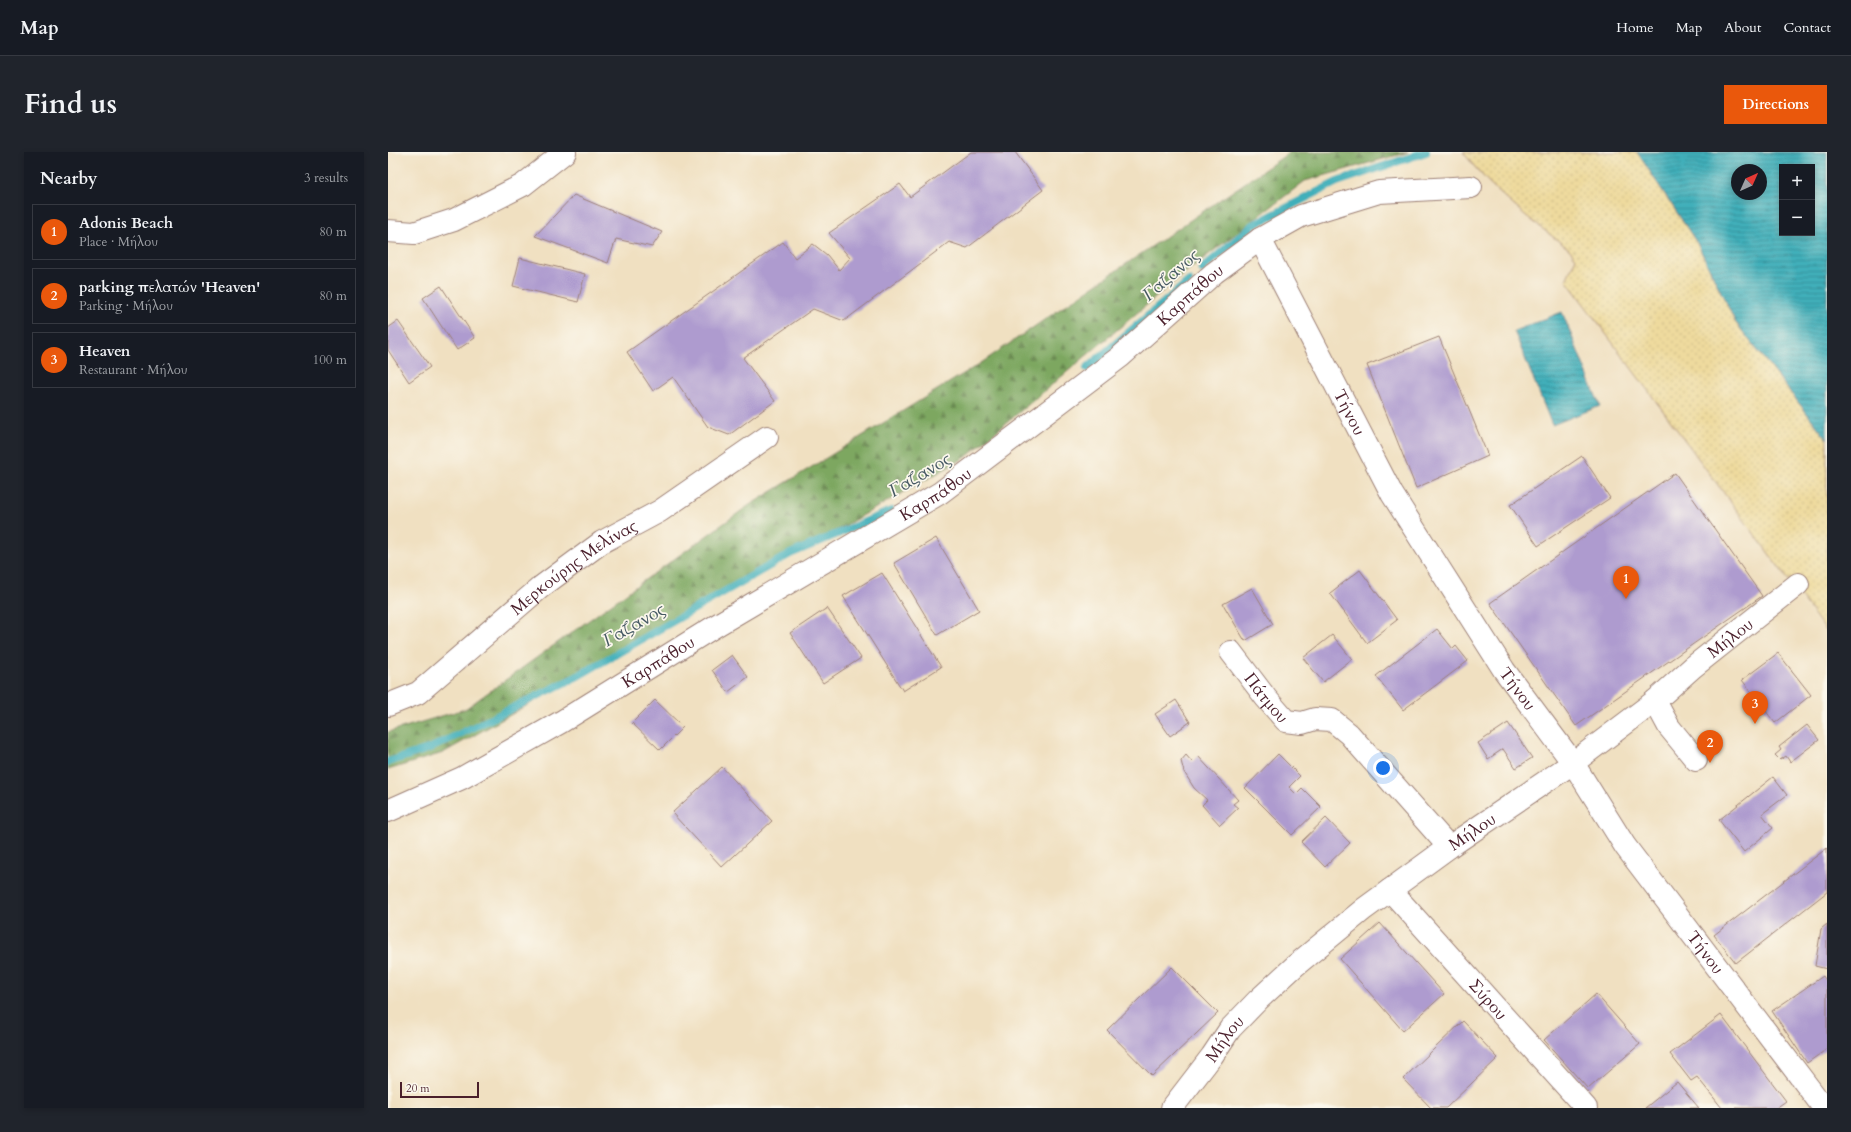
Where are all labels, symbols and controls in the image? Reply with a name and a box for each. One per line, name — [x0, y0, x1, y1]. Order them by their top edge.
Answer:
text: Map — [20, 15, 59, 41]
text: Home — [1616, 18, 1654, 37]
text: Map — [1676, 18, 1702, 37]
text: About — [1724, 18, 1761, 37]
text: Contact — [1783, 18, 1831, 37]
text: Find us — [24, 85, 117, 123]
button: Directions — [1724, 85, 1827, 124]
north arrow — [1731, 164, 1767, 200]
map controls — [1779, 164, 1815, 236]
button: + — [1779, 164, 1815, 200]
text: Nearby — [40, 167, 97, 190]
text: 3 results — [304, 169, 348, 187]
button: − — [1779, 200, 1815, 236]
text: Adonis Beach — [79, 213, 173, 233]
text: 1 — [51, 223, 57, 241]
text: 80 m — [319, 223, 347, 241]
text: Place · Μήλου — [79, 233, 158, 251]
water label: Γαζανος — [1137, 243, 1205, 307]
street label: Καρπάθου — [1152, 258, 1228, 330]
text: parking πελατών 'Heaven' — [79, 277, 260, 297]
text: 2 — [51, 287, 57, 305]
text: 80 m — [319, 287, 347, 305]
text: Parking · Μήλου — [79, 297, 173, 315]
text: Heaven — [79, 341, 130, 361]
text: 3 — [51, 351, 57, 369]
text: 100 m — [313, 351, 347, 369]
text: Restaurant · Μήλου — [79, 361, 188, 379]
street label: Τήνου — [1328, 385, 1371, 439]
water label: Γαζανος — [884, 446, 956, 503]
street label: Καρπάθου — [895, 462, 976, 526]
street label: Μερκούρης Μελίνας — [505, 514, 641, 620]
pin: 1 — [1613, 566, 1639, 599]
water label: Γαζανος — [598, 597, 670, 653]
street label: Μήλου — [1702, 612, 1758, 663]
street label: Καρπάθου — [617, 630, 699, 693]
street label: Τήνου — [1494, 662, 1542, 715]
street label: Πάτμου — [1239, 668, 1294, 728]
pin: 3 — [1742, 691, 1768, 724]
pin: 2 — [1697, 730, 1723, 763]
your location — [1373, 758, 1393, 778]
street label: Μήλου — [1444, 807, 1500, 856]
street label: Τήνου — [1682, 926, 1730, 979]
street label: Σύρου — [1464, 974, 1513, 1025]
street label: Μήλου — [1200, 1010, 1249, 1067]
scale bar — [400, 1080, 479, 1099]
text: 20 m — [406, 1081, 430, 1096]

